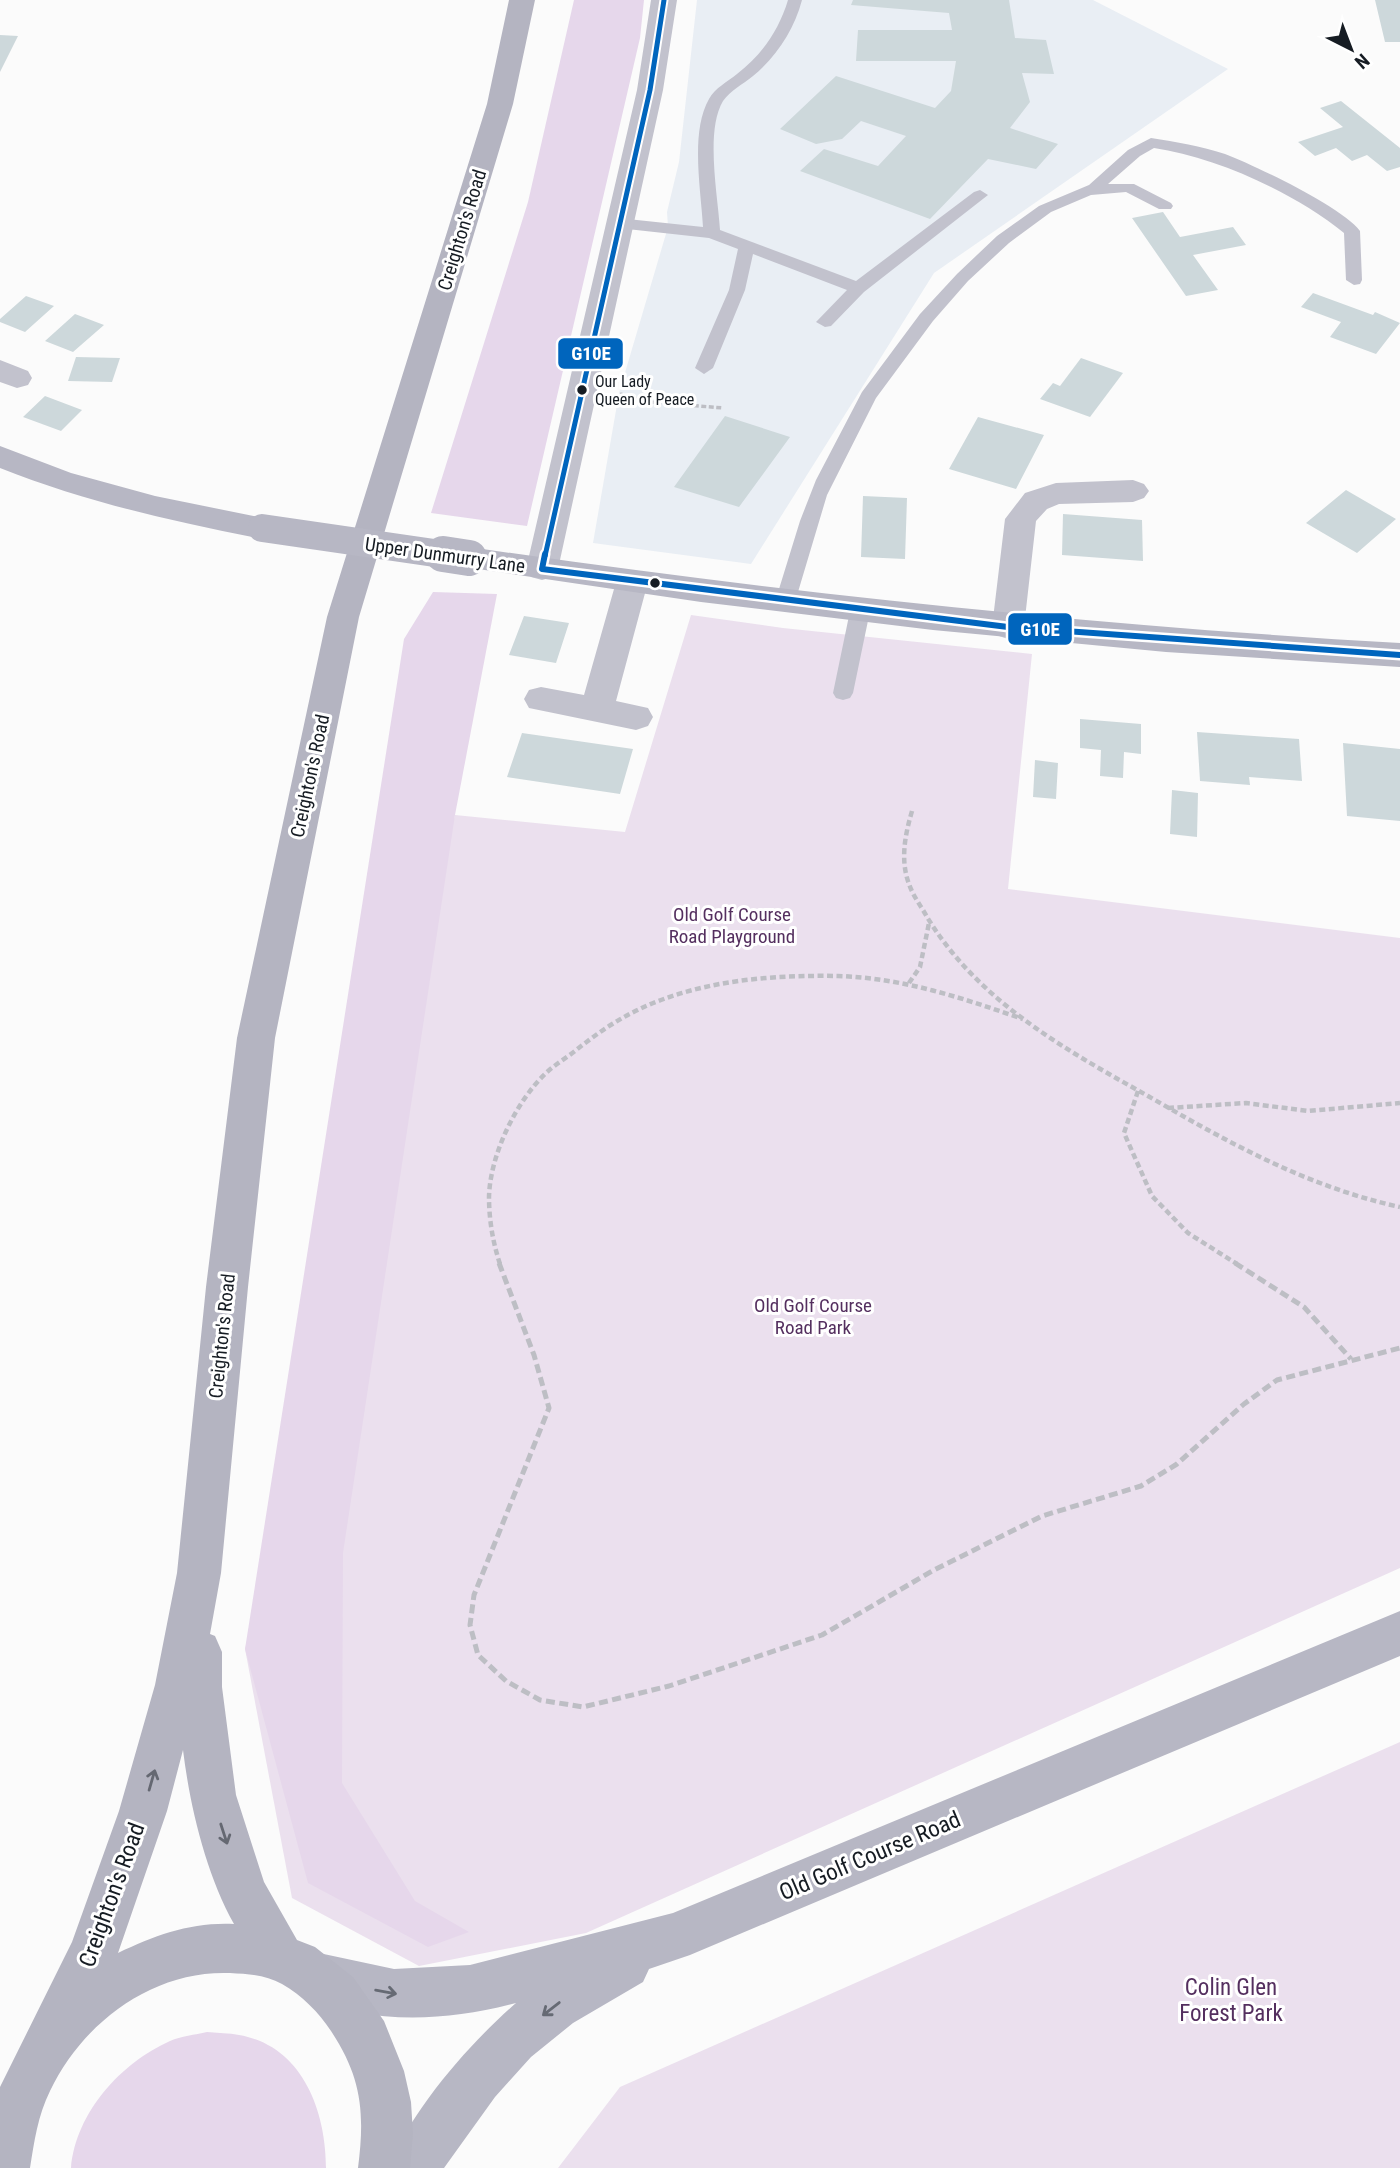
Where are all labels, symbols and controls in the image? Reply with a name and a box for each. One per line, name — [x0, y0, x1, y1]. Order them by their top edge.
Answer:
north arrow — [1316, 14, 1386, 84]
text: N — [1350, 49, 1374, 74]
street label: Creighton's Road — [433, 167, 491, 293]
line badge: G10E — [557, 337, 624, 370]
text: G10E — [571, 342, 611, 365]
place label: Our Lady Queen of Peace — [595, 372, 694, 409]
marker: Our Lady Queen of Peace — [575, 383, 589, 397]
street label: Upper Dunmurry Lane — [363, 532, 527, 578]
unlabelled marker — [648, 576, 662, 590]
line badge: G10E — [1007, 612, 1073, 646]
text: G10E — [1020, 618, 1060, 641]
street label: Creighton's Road — [286, 712, 334, 840]
park label: Old Golf Course Road Playground — [669, 903, 795, 948]
street label: Creighton's Road — [204, 1273, 240, 1399]
park label: Old Golf Course Road Park — [754, 1294, 872, 1339]
one-way arrow — [146, 1770, 159, 1792]
street label: Old Golf Course Road — [775, 1806, 965, 1906]
street label: Creighton's Road — [73, 1819, 151, 1971]
one-way arrow — [219, 1823, 232, 1845]
park label: Colin Glen Forest Park — [1179, 1974, 1283, 2027]
one-way arrow — [374, 1986, 397, 1999]
one-way arrow — [543, 2002, 561, 2017]

